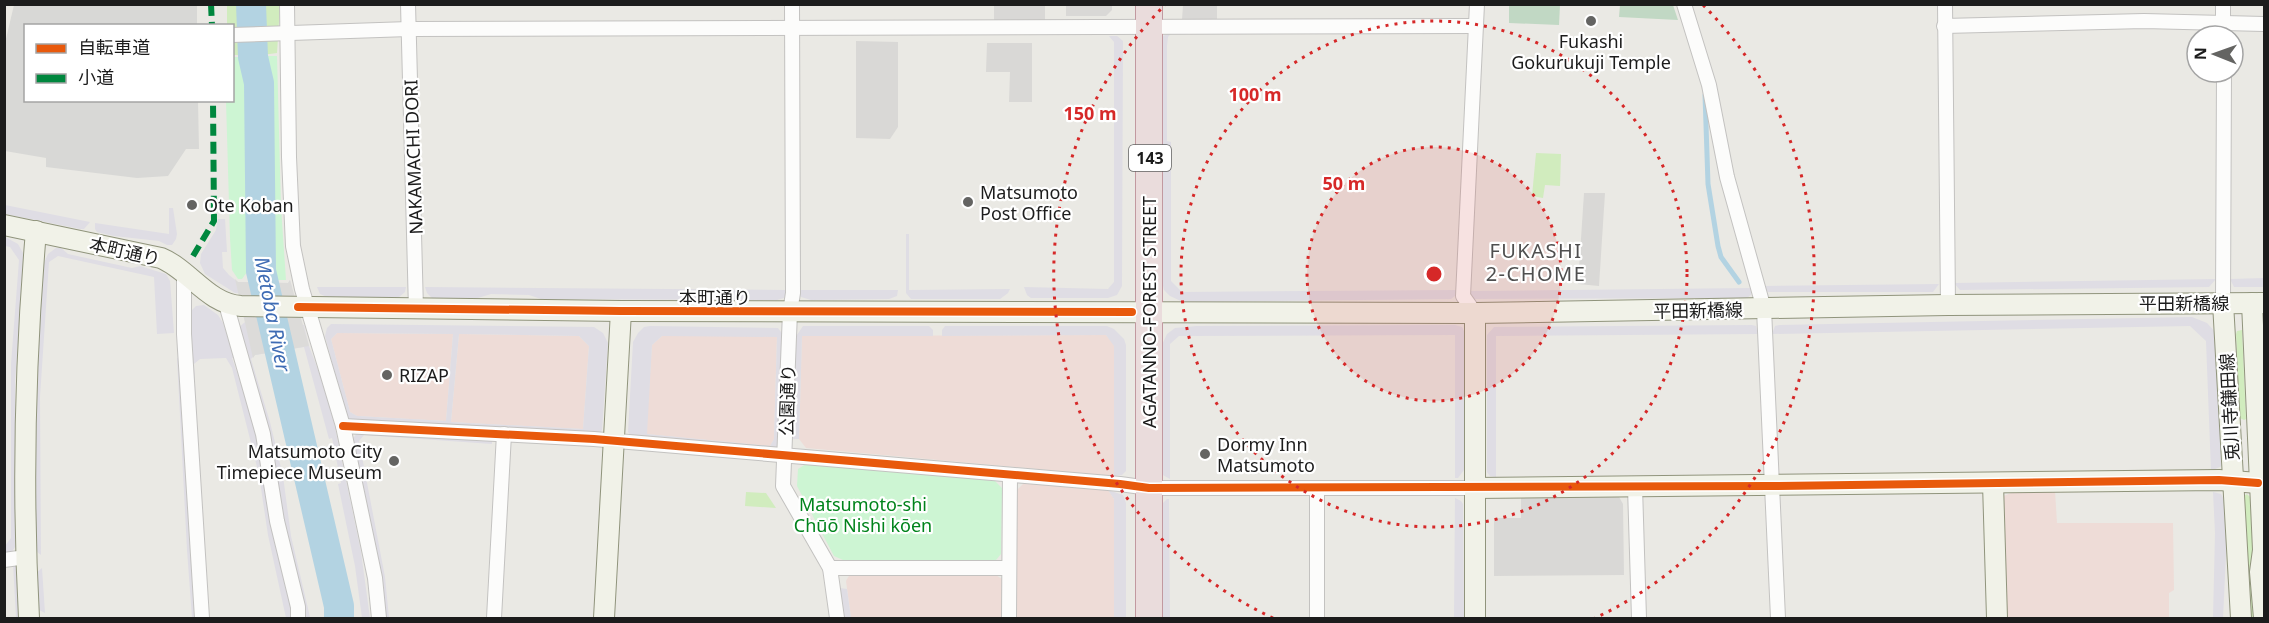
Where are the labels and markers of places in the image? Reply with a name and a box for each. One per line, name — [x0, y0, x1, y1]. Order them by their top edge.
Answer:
marker: Fukashi Gokurukuji Temple — [1584, 14, 1598, 28]
place label: Fukashi Gokurukuji Temple — [1511, 29, 1671, 74]
place label: Matsumoto Post Office — [980, 180, 1078, 225]
place label: Ote Koban — [204, 193, 294, 217]
marker: Matsumoto Post Office — [961, 195, 975, 209]
marker: Ote Koban — [185, 198, 199, 212]
centre of rings — [1424, 264, 1444, 284]
place label: RIZAP — [399, 363, 449, 387]
marker: RIZAP — [380, 368, 394, 382]
place label: Dormy Inn Matsumoto — [1217, 432, 1315, 477]
place label: Matsumoto City Timepiece Museum — [217, 439, 383, 484]
marker: Dormy Inn Matsumoto — [1198, 447, 1212, 461]
marker: Matsumoto City Timepiece Museum — [387, 454, 401, 468]

